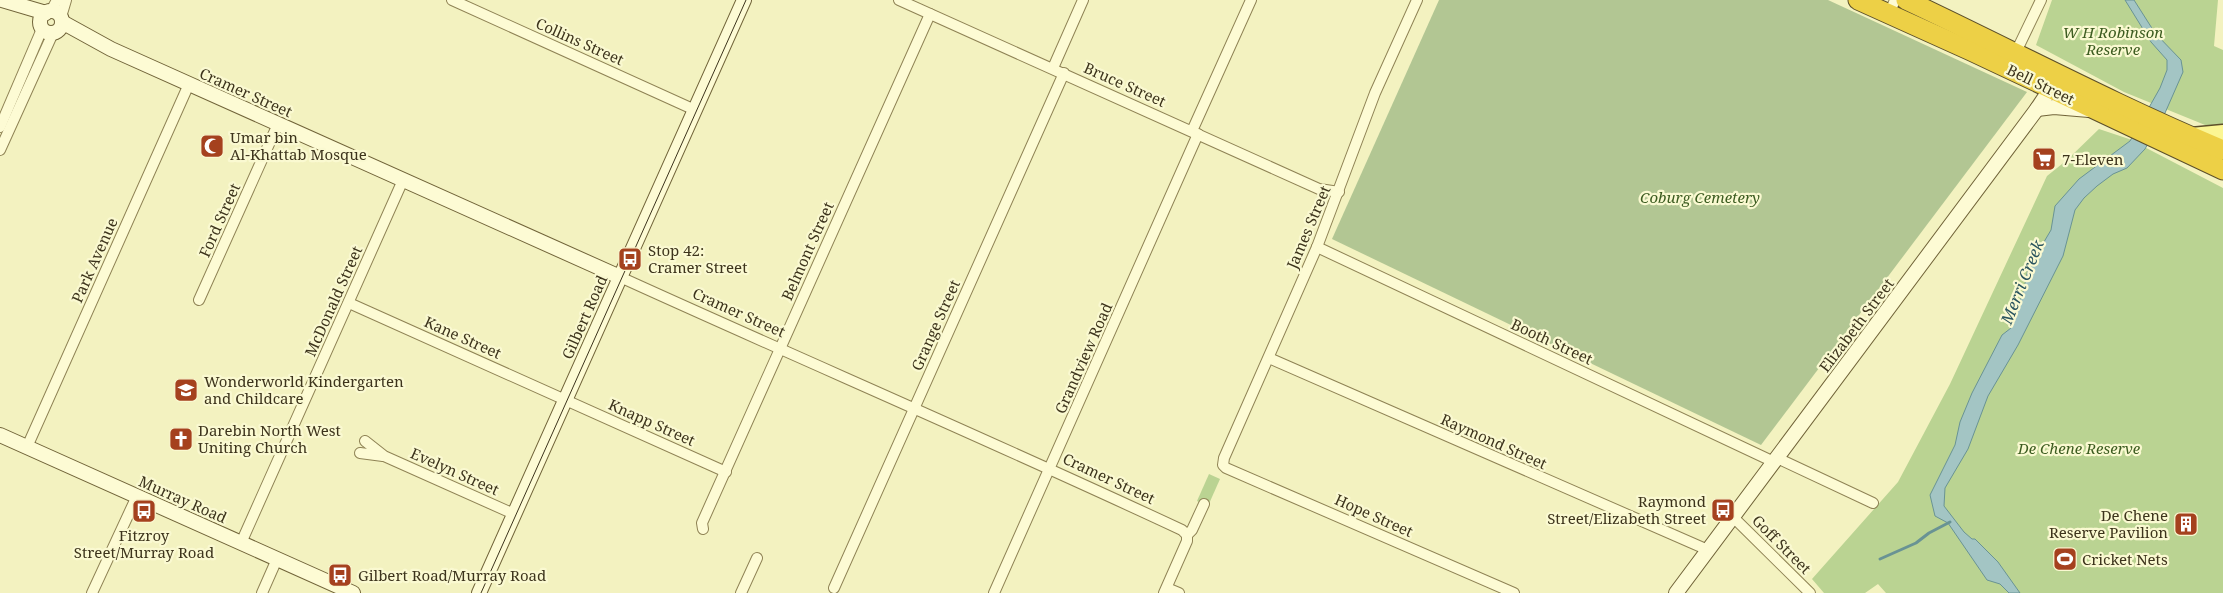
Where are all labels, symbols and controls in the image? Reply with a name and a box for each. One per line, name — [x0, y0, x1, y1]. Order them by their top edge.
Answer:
street label: Collins Street — [533, 13, 627, 69]
park label: W H Robinson Reserve — [2063, 22, 2163, 59]
street label: Bruce Street — [1081, 57, 1169, 111]
street label: Bell Street — [2004, 59, 2078, 109]
street label: Cramer Street — [197, 63, 295, 121]
place label: Umar bin Al-Khattab Mosque — [230, 127, 367, 164]
mosque icon: Umar bin Al-Khattab Mosque — [199, 133, 225, 159]
supermarket icon: 7-Eleven — [2031, 146, 2057, 172]
place label: 7-Eleven — [2062, 149, 2124, 169]
street label: Ford Street — [194, 180, 244, 260]
street label: James Street — [1281, 182, 1334, 273]
park label: Coburg Cemetery — [1640, 187, 1760, 207]
street label: Belmont Street — [776, 199, 838, 303]
street label: Park Avenue — [66, 214, 122, 306]
water label: Merri Creek — [1995, 236, 2049, 328]
place label: Stop 42: Cramer Street — [648, 240, 747, 277]
street label: McDonald Street — [300, 243, 366, 359]
bus stop icon: Stop 42: Cramer Street — [617, 246, 643, 272]
street label: Gilbert Road — [557, 272, 611, 362]
street label: Elizabeth Street — [1814, 274, 1898, 376]
street label: Grange Street — [906, 276, 964, 374]
street label: Cramer Street — [690, 283, 788, 341]
street label: Grandview Road — [1050, 299, 1116, 417]
street label: Kane Street — [421, 311, 505, 363]
street label: Booth Street — [1508, 313, 1596, 369]
place label: Wonderworld Kindergarten and Childcare — [204, 371, 404, 408]
school or university icon: Wonderworld Kindergarten and Childcare — [173, 377, 199, 403]
street label: Knapp Street — [606, 394, 698, 450]
street label: Raymond Street — [1438, 409, 1550, 473]
place label: Darebin North West Uniting Church — [198, 420, 341, 457]
church icon: Darebin North West Uniting Church — [168, 426, 194, 452]
park label: De Chene Reserve — [2017, 438, 2141, 458]
street label: Evelyn Street — [408, 443, 502, 499]
street label: Cramer Street — [1060, 448, 1158, 508]
street label: Murray Road — [136, 471, 230, 527]
street label: Hope Street — [1332, 489, 1416, 541]
place label: Raymond Street/Elizabeth Street — [1547, 491, 1706, 528]
bus stop icon: Raymond Street/Elizabeth Street — [1710, 497, 1736, 523]
bus stop icon: Fitzroy Street/Murray Road — [131, 498, 157, 524]
place label: De Chene Reserve Pavilion — [2049, 505, 2168, 542]
street label: Goff Street — [1748, 510, 1816, 578]
building icon: De Chene Reserve Pavilion — [2173, 511, 2199, 537]
place label: Fitzroy Street/Murray Road — [74, 525, 214, 562]
sports icon: Cricket Nets — [2052, 546, 2078, 572]
place label: Cricket Nets — [2082, 549, 2168, 569]
bus stop icon: Gilbert Road/Murray Road — [327, 562, 353, 588]
place label: Gilbert Road/Murray Road — [358, 565, 546, 585]

